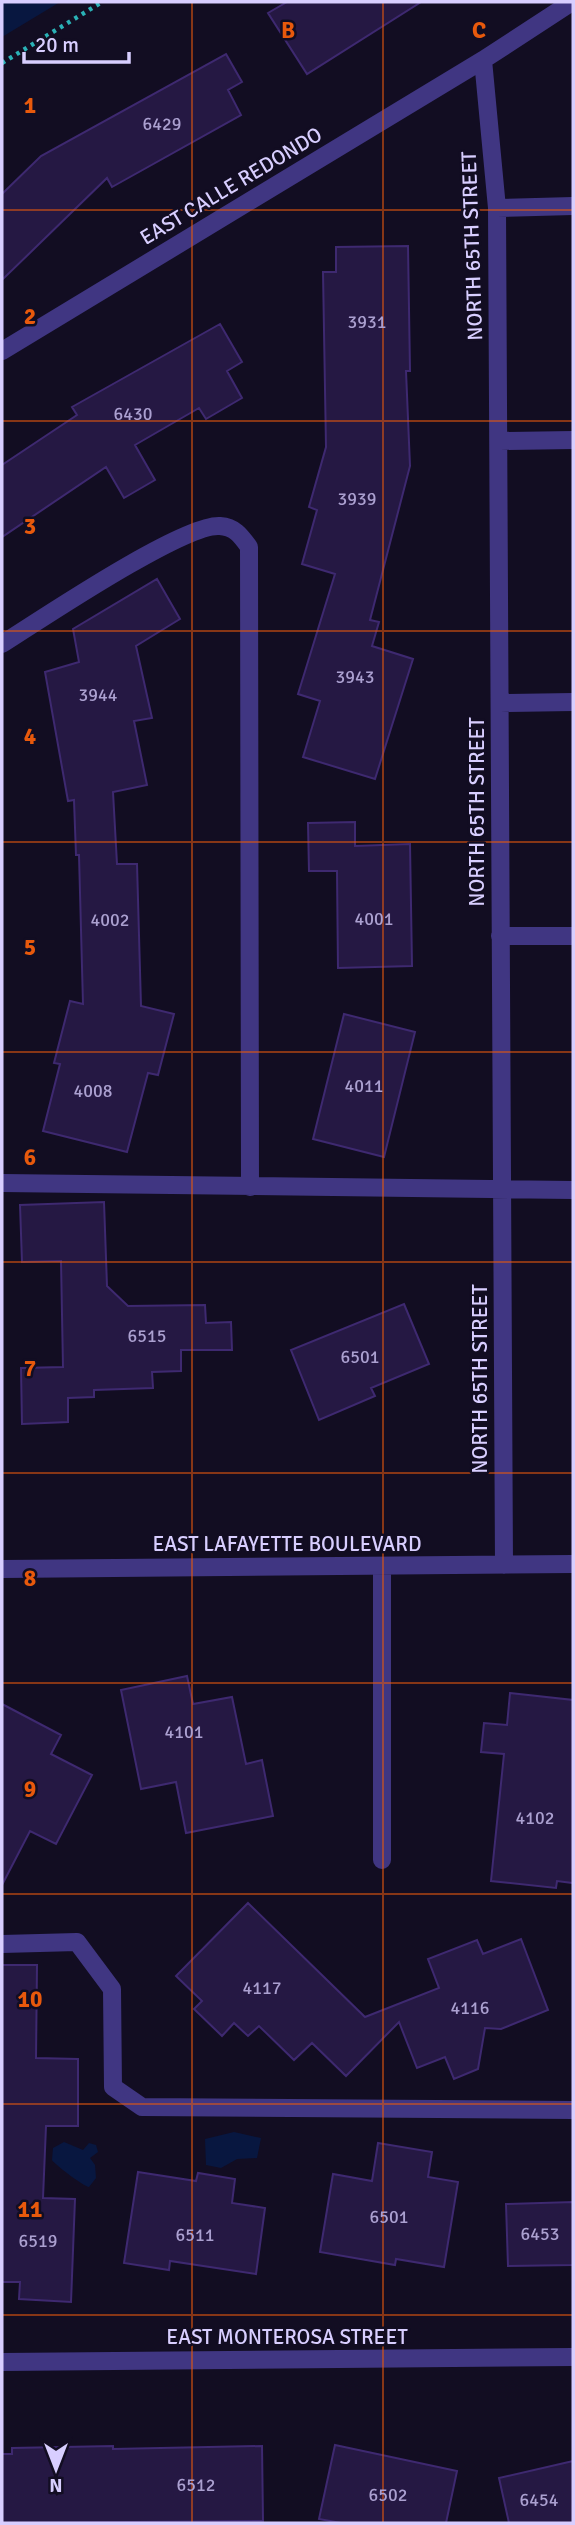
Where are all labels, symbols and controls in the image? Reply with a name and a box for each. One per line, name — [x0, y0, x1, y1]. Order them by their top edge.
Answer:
text: B — [281, 16, 295, 45]
text: C — [472, 16, 486, 45]
scale bar — [24, 21, 130, 65]
text: 20 m — [35, 32, 79, 58]
text: 1 — [24, 91, 36, 120]
house number: 6429 — [143, 113, 181, 135]
street label: EAST CALLE REDONDO — [135, 121, 327, 251]
street label: NORTH 65TH STREET — [456, 150, 488, 341]
text: 2 — [24, 302, 36, 331]
house number: 3931 — [348, 311, 386, 333]
house number: 6430 — [114, 403, 152, 425]
house number: 3939 — [338, 488, 376, 510]
text: 3 — [24, 512, 36, 541]
house number: 3943 — [336, 666, 374, 688]
house number: 3944 — [79, 684, 118, 706]
street label: NORTH 65TH STREET — [464, 717, 490, 907]
text: 4 — [24, 722, 36, 751]
house number: 4001 — [355, 908, 393, 930]
house number: 4002 — [91, 909, 129, 931]
text: 5 — [24, 933, 36, 962]
house number: 4011 — [345, 1075, 383, 1097]
house number: 4008 — [74, 1080, 112, 1102]
text: 6 — [24, 1143, 36, 1172]
street label: NORTH 65TH STREET — [467, 1284, 493, 1474]
house number: 6515 — [128, 1325, 166, 1347]
house number: 6501 — [341, 1346, 379, 1368]
text: 7 — [24, 1354, 36, 1383]
street label: EAST LAFAYETTE BOULEVARD — [152, 1531, 422, 1557]
text: 8 — [24, 1564, 36, 1593]
house number: 4101 — [165, 1721, 203, 1743]
text: 9 — [24, 1775, 36, 1804]
house number: 4102 — [516, 1807, 554, 1829]
house number: 4117 — [243, 1977, 281, 1999]
text: 10 — [18, 1985, 42, 2014]
house number: 4116 — [451, 1997, 489, 2019]
text: 11 — [18, 2195, 42, 2224]
house number: 6501 — [370, 2206, 408, 2228]
house number: 6453 — [521, 2223, 559, 2245]
house number: 6511 — [176, 2224, 214, 2246]
house number: 6519 — [19, 2230, 57, 2252]
street label: EAST MONTEROSA STREET — [166, 2324, 408, 2350]
north arrow — [21, 2434, 91, 2504]
text: N — [49, 2473, 63, 2497]
house number: 6512 — [177, 2474, 215, 2496]
house number: 6502 — [369, 2484, 407, 2506]
house number: 6454 — [520, 2489, 559, 2511]

